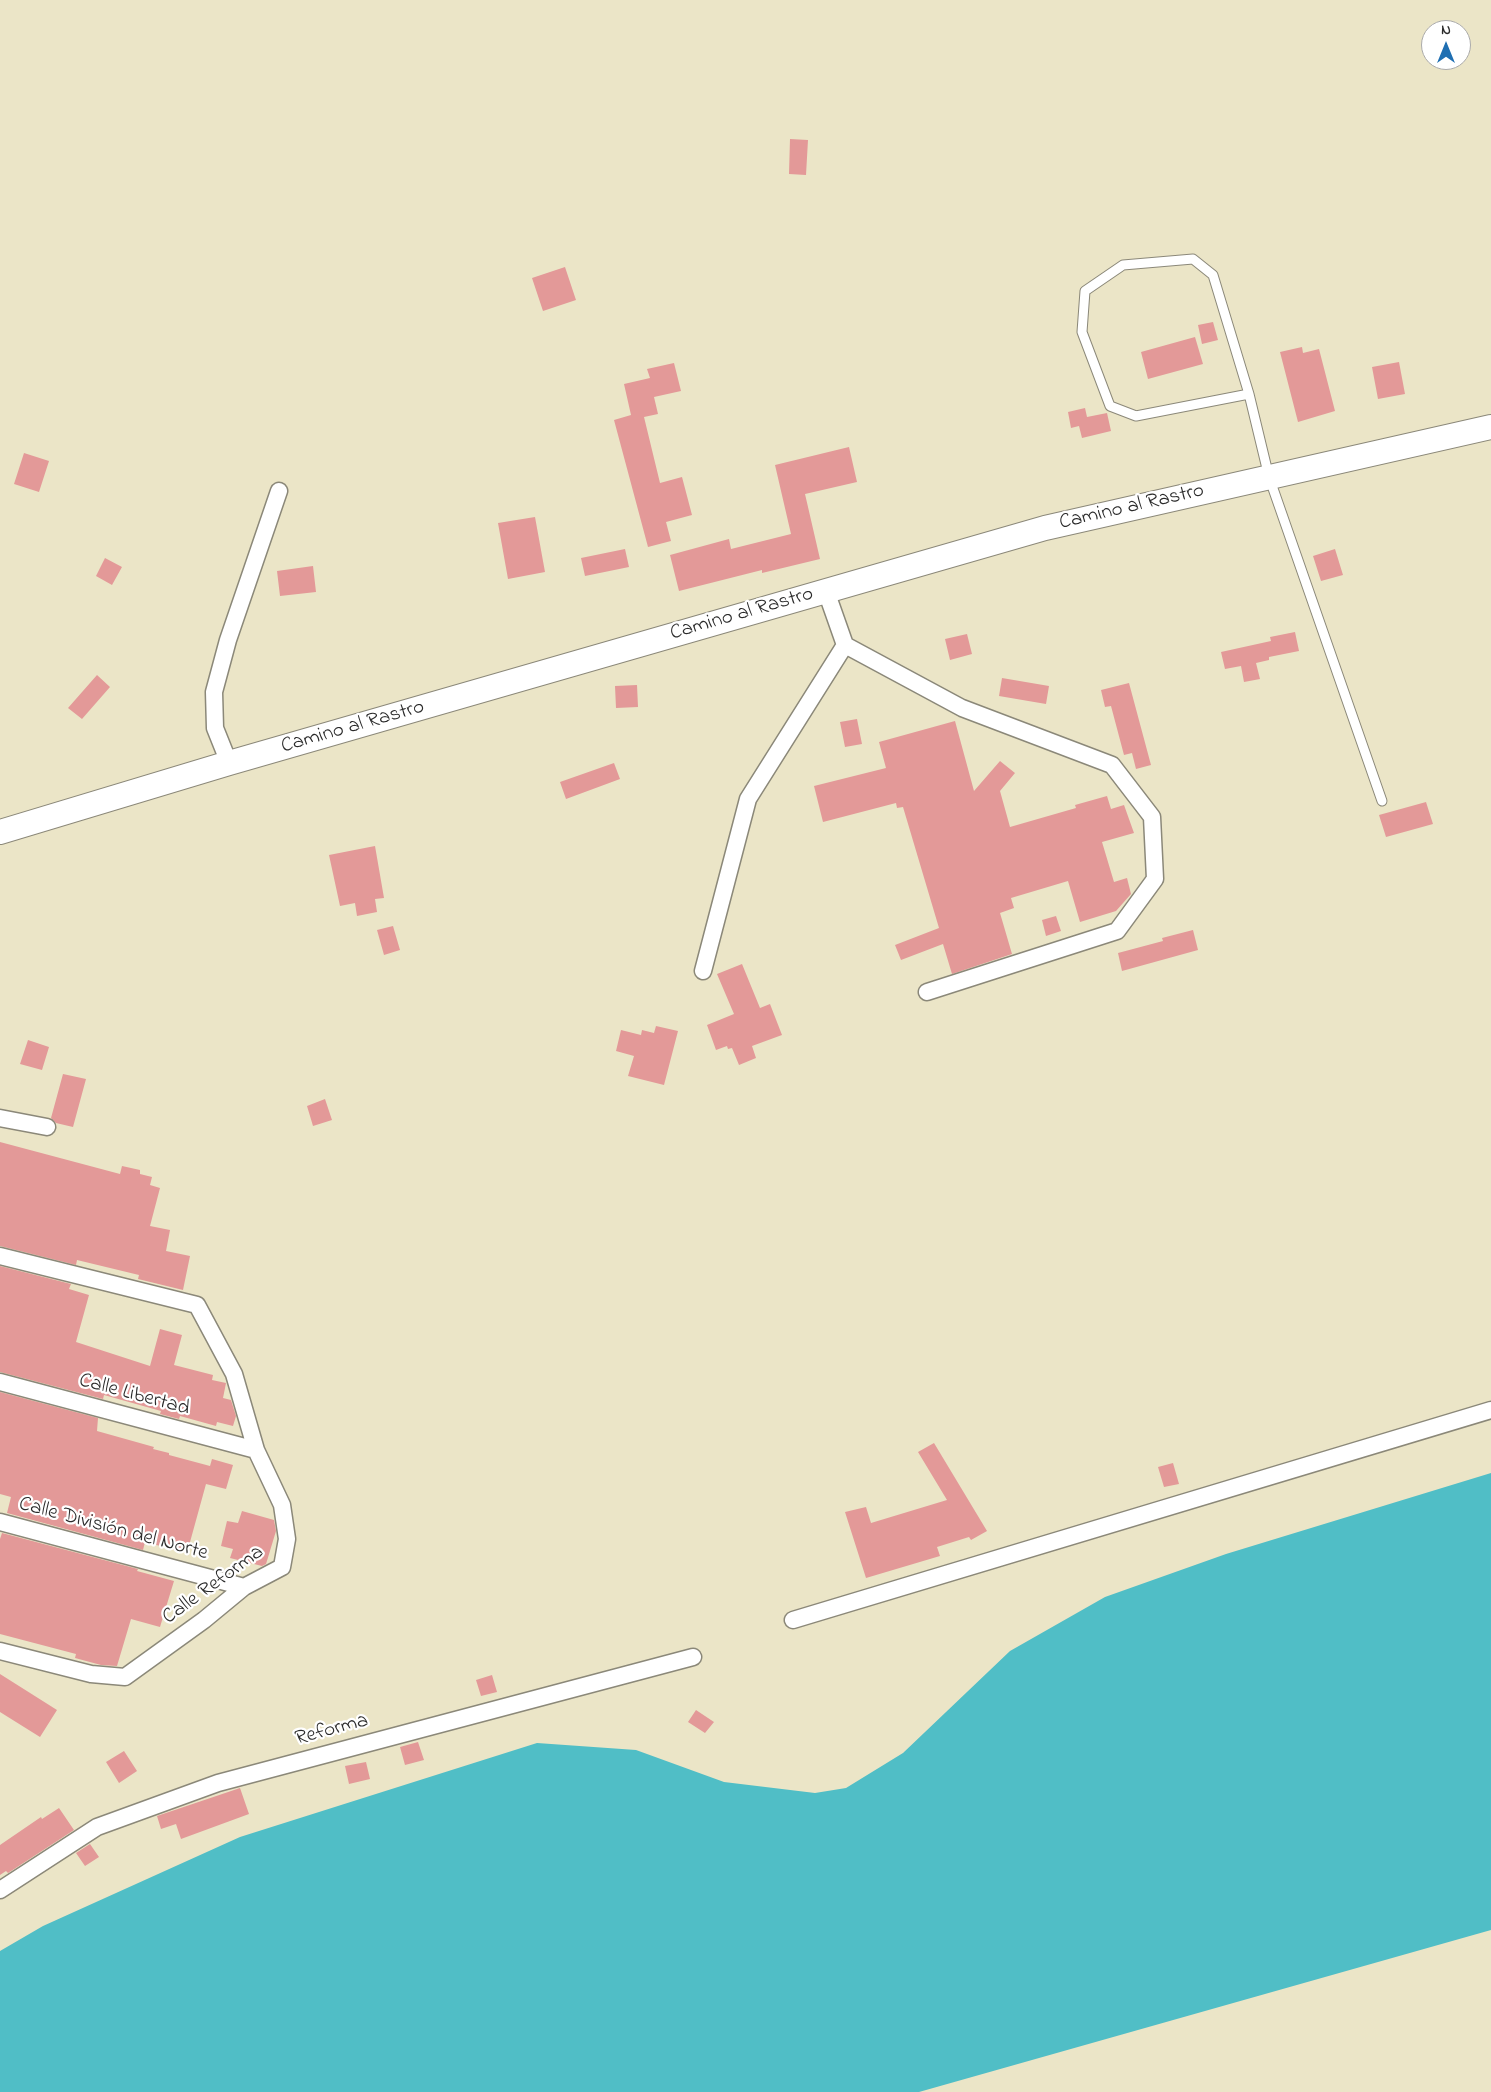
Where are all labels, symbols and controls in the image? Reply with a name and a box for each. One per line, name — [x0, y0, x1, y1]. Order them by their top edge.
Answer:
north arrow — [1421, 20, 1471, 70]
text: N — [1441, 20, 1451, 41]
street label: Camino al Rastro — [1057, 479, 1207, 537]
street label: Camino al Rastro — [668, 583, 816, 647]
street label: Camino al Rastro — [279, 696, 427, 760]
street label: Calle Libertad — [76, 1369, 192, 1423]
street label: Calle División del Norte — [16, 1493, 210, 1567]
street label: Calle Reforma — [158, 1541, 270, 1631]
street label: Reforma — [293, 1709, 371, 1753]

